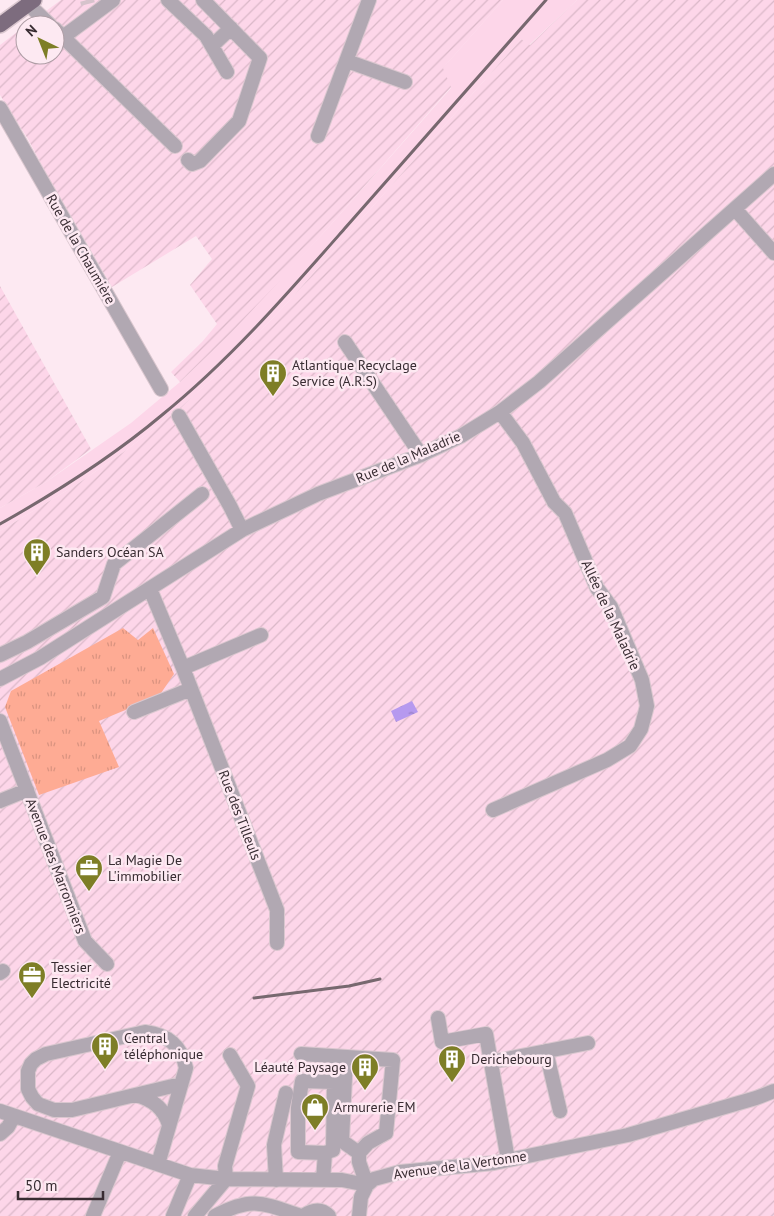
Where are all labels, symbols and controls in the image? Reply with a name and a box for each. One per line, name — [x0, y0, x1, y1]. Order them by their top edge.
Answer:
north arrow — [15, 15, 65, 65]
text: N — [22, 21, 41, 40]
street label: Rue de la Chaumière — [42, 191, 120, 307]
place label: Atlantique Recyclage Service (A.R.S) — [292, 356, 417, 390]
building icon: Atlantique Recyclage Service (A.R.S) — [258, 358, 288, 397]
street label: Rue de la Maladrie — [353, 427, 463, 487]
building icon: Sanders Océan SA — [22, 537, 52, 576]
place label: Sanders Océan SA — [56, 543, 165, 561]
street label: Allée de la Maladrie — [578, 557, 644, 673]
street label: Rue des Tilleuls — [215, 768, 265, 863]
street label: Avenue des Marronniers — [22, 796, 90, 936]
place label: La Magie De L'immobilier — [108, 851, 182, 885]
office icon: La Magie De L'immobilier — [74, 853, 104, 892]
place label: Tessier Electricité — [51, 958, 111, 992]
office icon: Tessier Electricité — [17, 960, 47, 999]
place label: Central téléphonique — [124, 1029, 203, 1063]
building icon: Central téléphonique — [90, 1031, 120, 1070]
building icon: Derichebourg — [437, 1044, 467, 1083]
place label: Derichebourg — [471, 1050, 552, 1068]
building icon: Léauté Paysage — [350, 1052, 380, 1091]
place label: Léauté Paysage — [254, 1058, 346, 1076]
shop icon: Armurerie EM — [300, 1092, 330, 1131]
place label: Armurerie EM — [334, 1098, 416, 1116]
street label: Avenue de la Vertonne — [392, 1147, 528, 1183]
scale bar — [18, 1168, 102, 1200]
text: 50 m — [25, 1176, 58, 1195]

